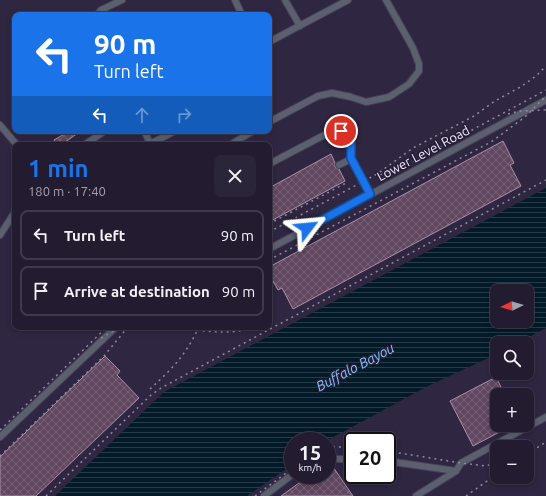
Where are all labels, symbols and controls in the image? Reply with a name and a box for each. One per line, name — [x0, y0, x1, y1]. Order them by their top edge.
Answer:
icon: left — [28, 28, 80, 80]
text: 90 m — [94, 28, 156, 59]
text: Turn left — [94, 61, 164, 81]
icon: left — [89, 104, 111, 126]
icon: ahead — [131, 104, 153, 126]
icon: right — [173, 104, 195, 126]
pin — [324, 114, 358, 148]
icon: arrive — [330, 120, 352, 142]
street label: Lower Level Road — [374, 123, 472, 183]
text: 1 min — [28, 155, 89, 182]
button: close — [214, 155, 256, 197]
text: 180 m · 17:40 — [28, 184, 106, 198]
position arrow — [286, 207, 328, 249]
icon: left — [30, 224, 52, 246]
text: Turn left — [64, 227, 125, 244]
text: 90 m — [221, 227, 254, 244]
icon: arrive — [30, 280, 52, 302]
text: Arrive at destination — [64, 283, 210, 300]
text: 90 m — [222, 283, 255, 300]
north arrow — [490, 284, 534, 328]
map controls — [490, 284, 534, 484]
button: search — [490, 336, 534, 380]
water label: Buffalo Bayou — [313, 339, 397, 394]
button: + — [490, 388, 534, 432]
speed limit sign: 20 — [344, 432, 396, 484]
button: − — [490, 440, 534, 484]
text: 15 — [299, 441, 321, 464]
text: km/h — [298, 462, 322, 473]

